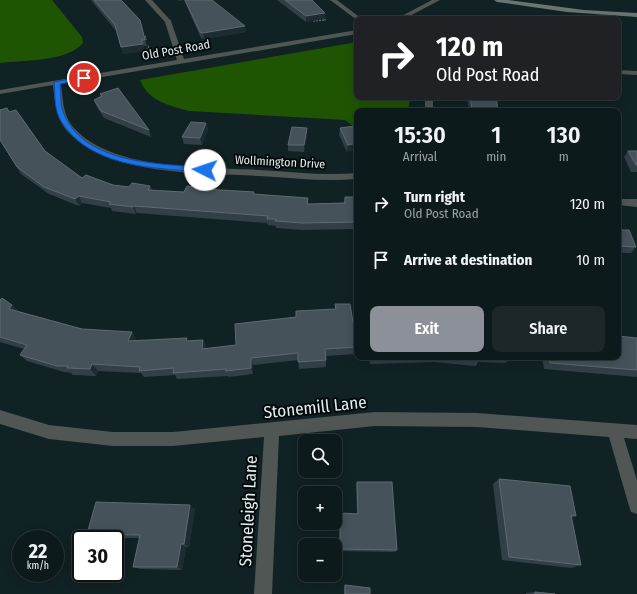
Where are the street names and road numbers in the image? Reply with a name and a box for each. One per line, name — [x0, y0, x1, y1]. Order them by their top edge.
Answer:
street label: Old Post Road — [141, 37, 211, 63]
street label: Wollmington Drive — [235, 153, 326, 171]
street label: Stonemill Lane — [263, 392, 368, 423]
street label: Stoneleigh Lane — [235, 455, 262, 567]

